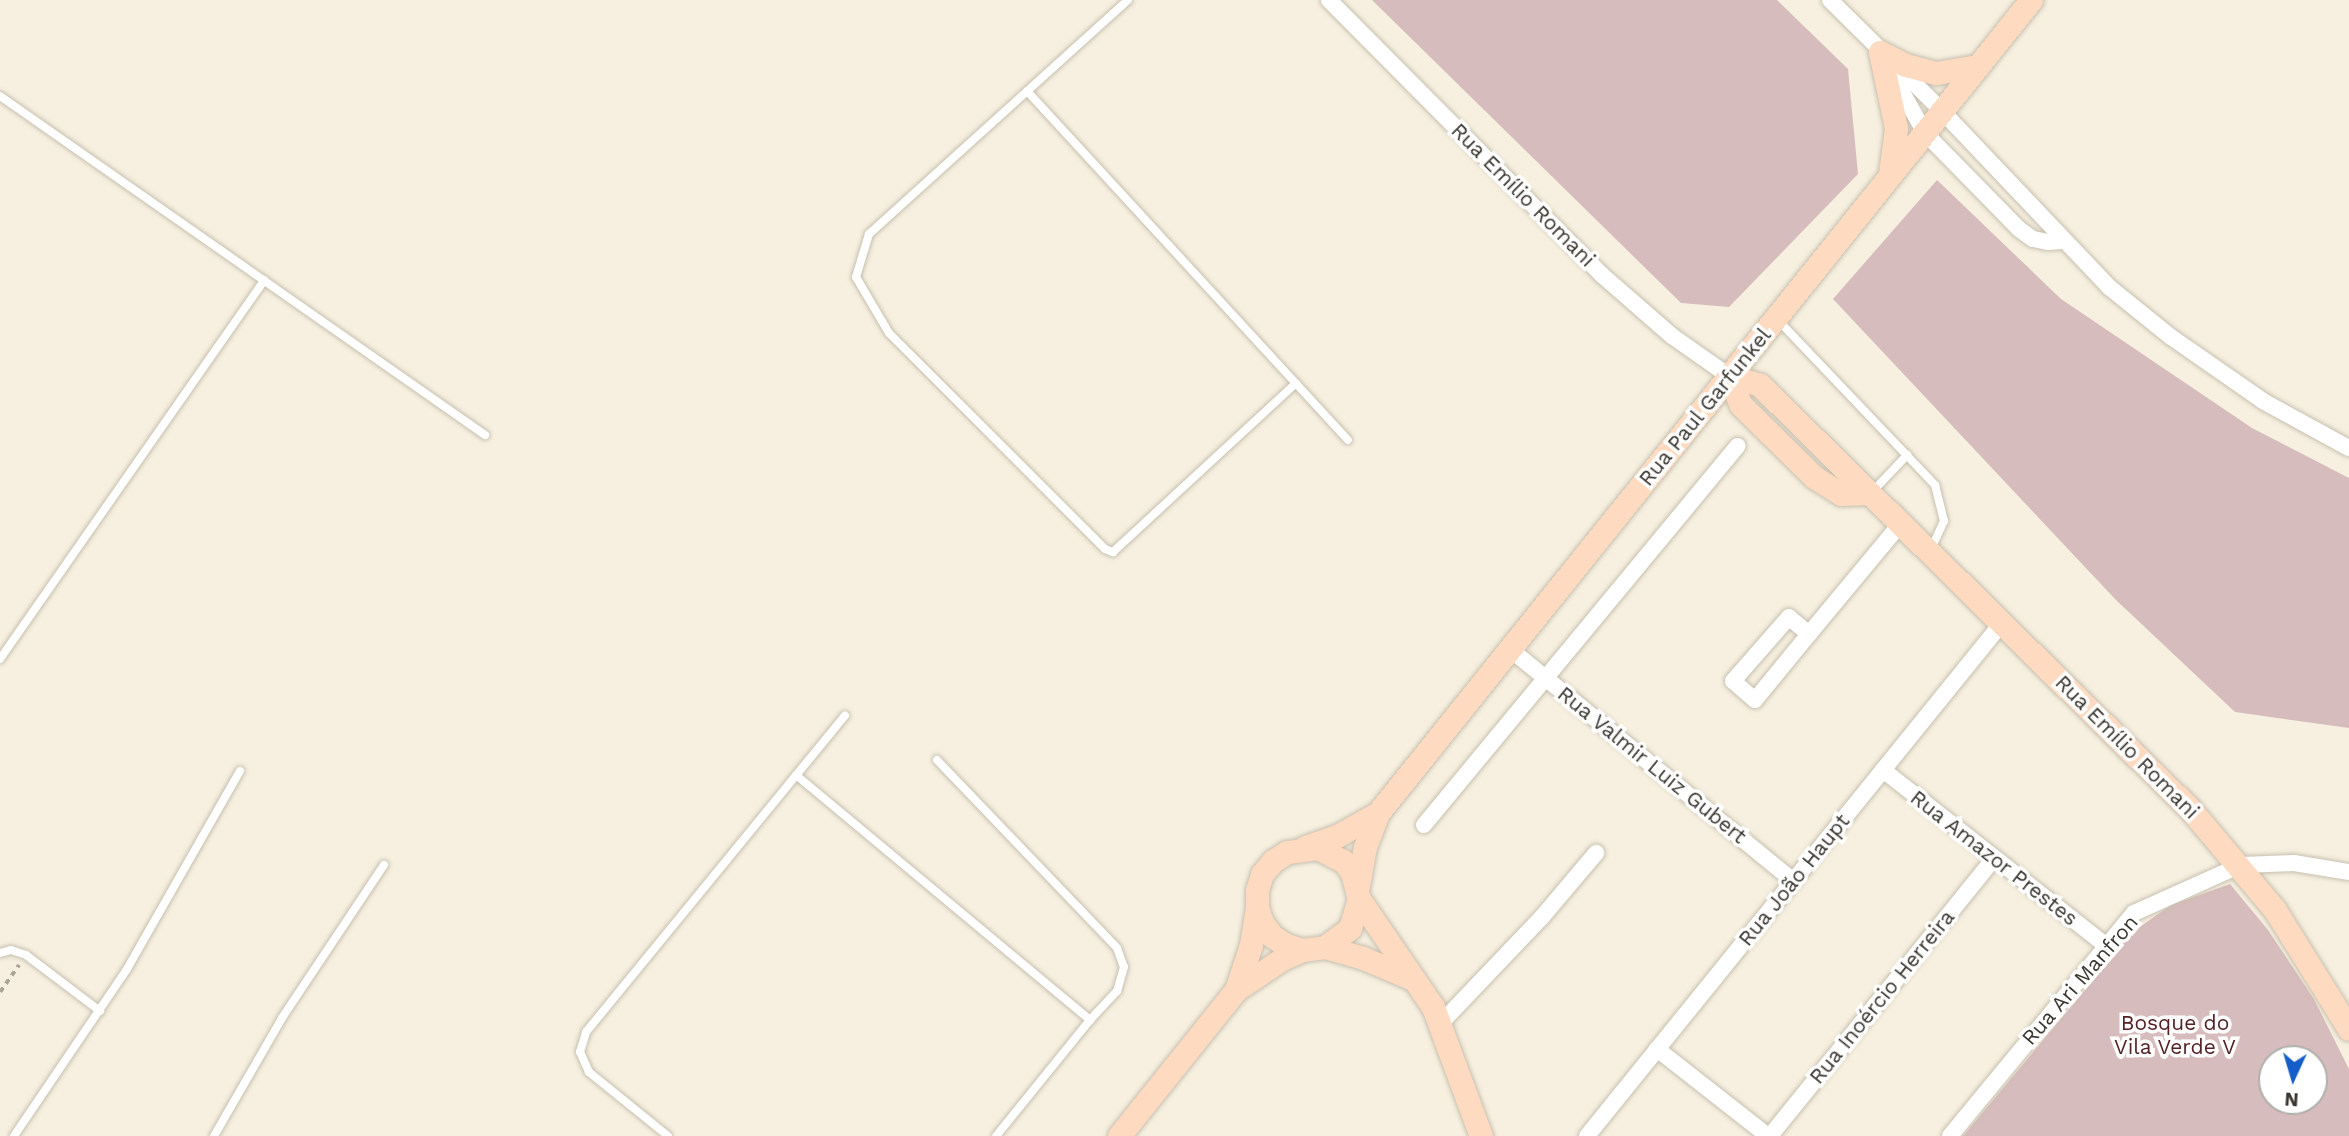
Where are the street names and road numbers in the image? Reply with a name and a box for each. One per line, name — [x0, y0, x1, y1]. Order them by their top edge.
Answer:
street label: Rua Emílio Romani — [1446, 118, 1600, 272]
street label: Rua Paul Garfunkel — [1633, 323, 1777, 491]
street label: Rua Emílio Romani — [2050, 670, 2204, 824]
street label: Rua Valmir Luiz Gubert — [1552, 681, 1752, 849]
street label: Rua Amazor Prestes — [1905, 784, 2083, 932]
street label: Rua João Haupt — [1733, 808, 1855, 952]
street label: Rua Inoércio Herreira — [1804, 905, 1960, 1089]
street label: Rua Ari Manfron — [2016, 909, 2144, 1051]

